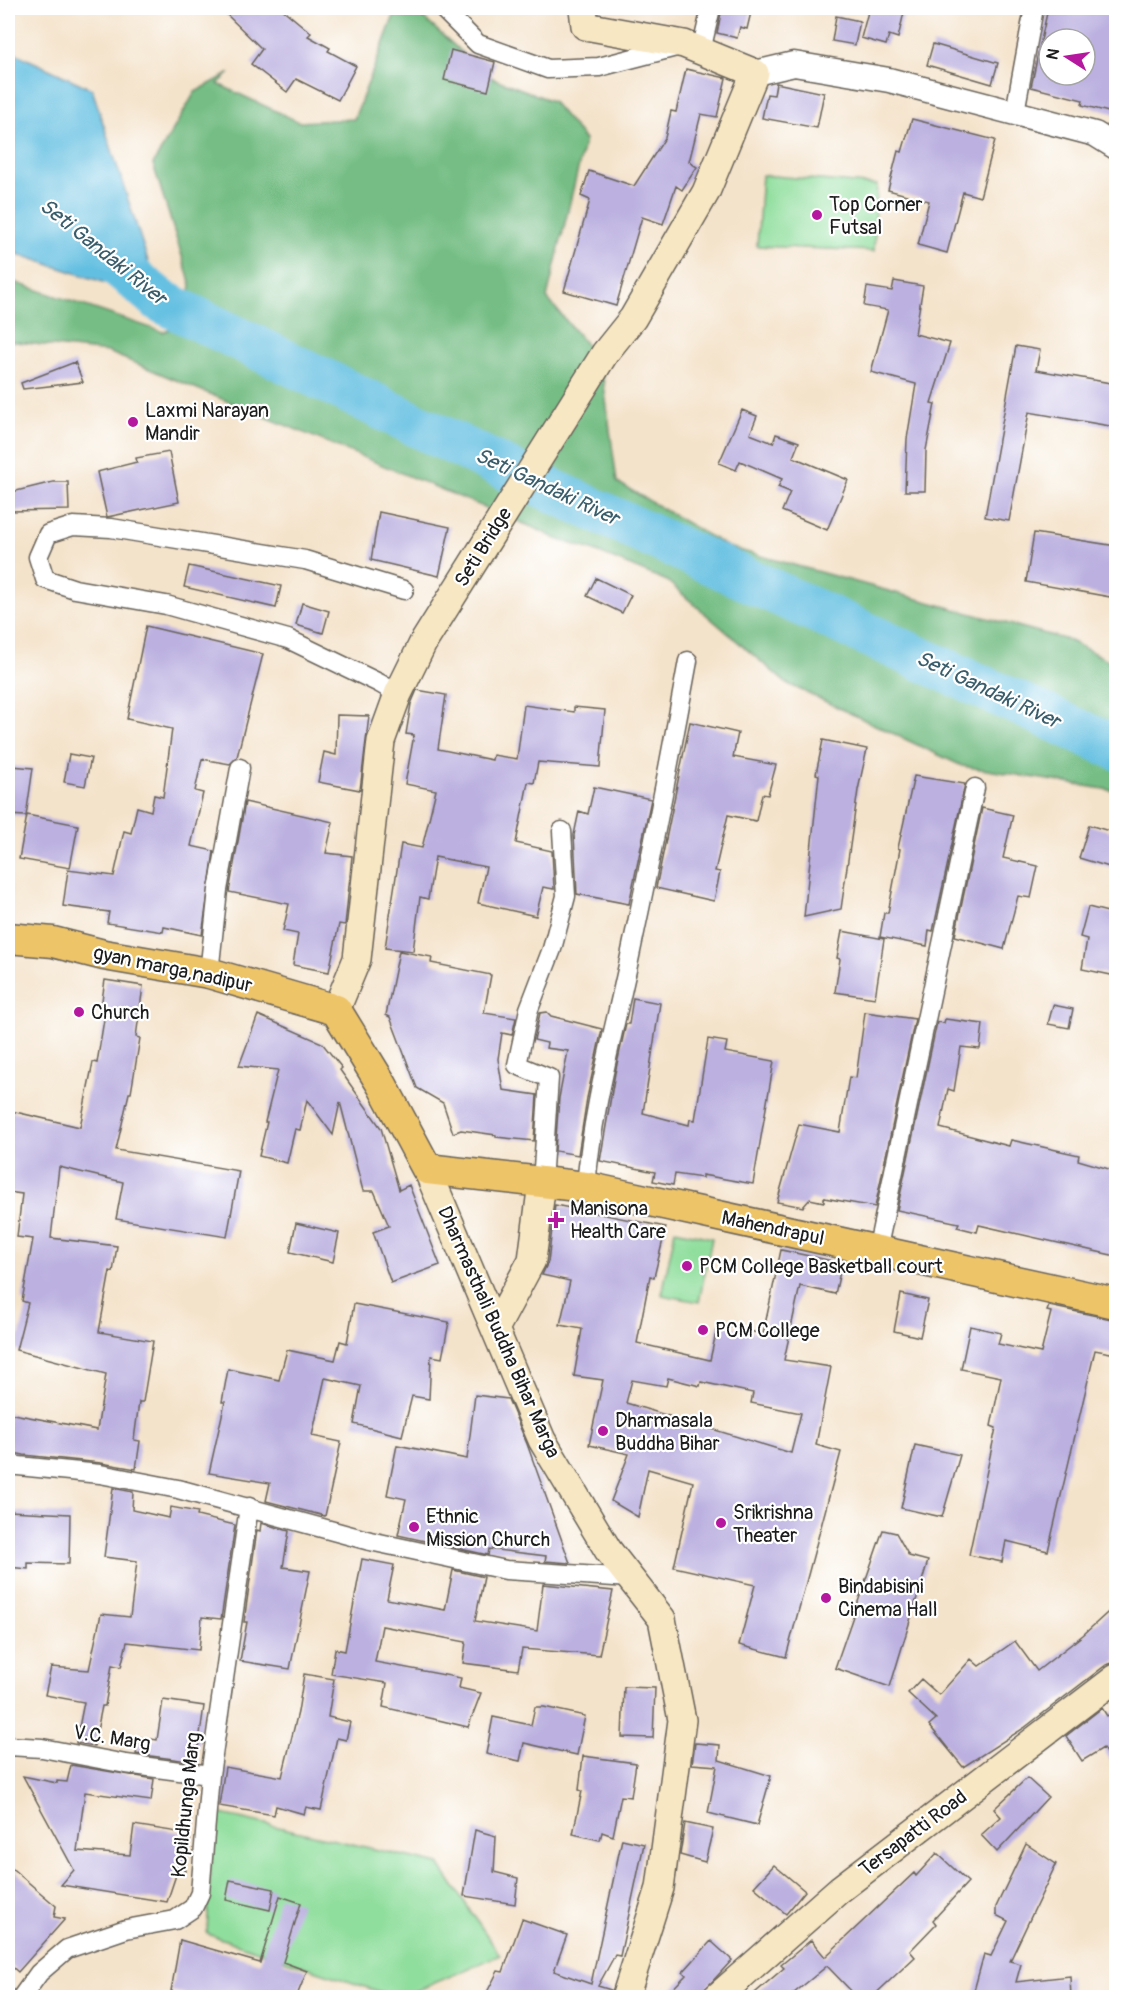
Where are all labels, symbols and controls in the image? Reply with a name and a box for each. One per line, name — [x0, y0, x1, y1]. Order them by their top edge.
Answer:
north arrow — [1037, 27, 1097, 87]
text: N — [1042, 47, 1064, 61]
place label: Top Corner Futsal — [829, 192, 922, 240]
water label: Seti Gandaki River — [34, 193, 174, 313]
marker: Top Corner Futsal — [810, 208, 824, 222]
place label: Laxmi Narayan Mandir — [145, 398, 269, 446]
marker: Laxmi Narayan Mandir — [126, 415, 140, 429]
water label: Seti Gandaki River — [471, 442, 625, 533]
street label: Seti Bridge — [449, 502, 517, 591]
water label: Seti Gandaki River — [912, 645, 1066, 736]
street label: gyan marga,nadipur — [91, 940, 255, 998]
place label: Church — [91, 1000, 149, 1025]
marker: Church — [72, 1005, 86, 1019]
place label: Manisona Health Care — [570, 1196, 666, 1244]
street label: Dharmasthali Buddha Bihar Marga — [432, 1202, 566, 1462]
street label: Mahendrapul — [719, 1205, 827, 1251]
marker: Manisona Health Care — [547, 1211, 565, 1229]
place label: PCM College Basketball court — [699, 1254, 944, 1279]
marker: PCM College Basketball court — [680, 1259, 694, 1273]
place label: PCM College — [715, 1318, 820, 1343]
marker: PCM College — [696, 1323, 710, 1337]
place label: Dharmasala Buddha Bihar — [615, 1408, 720, 1456]
marker: Dharmasala Buddha Bihar — [596, 1424, 610, 1438]
place label: Srikrishna Theater — [733, 1500, 813, 1548]
place label: Ethnic Mission Church — [426, 1504, 550, 1552]
marker: Srikrishna Theater — [714, 1516, 728, 1530]
marker: Ethnic Mission Church — [407, 1520, 421, 1534]
place label: Bindabisini Cinema Hall — [838, 1574, 938, 1622]
marker: Bindabisini Cinema Hall — [819, 1591, 833, 1605]
street label: V.C. Marg — [72, 1720, 152, 1756]
street label: Kopildhunga Marg — [166, 1731, 206, 1879]
street label: Tersapatti Road — [854, 1784, 972, 1882]

